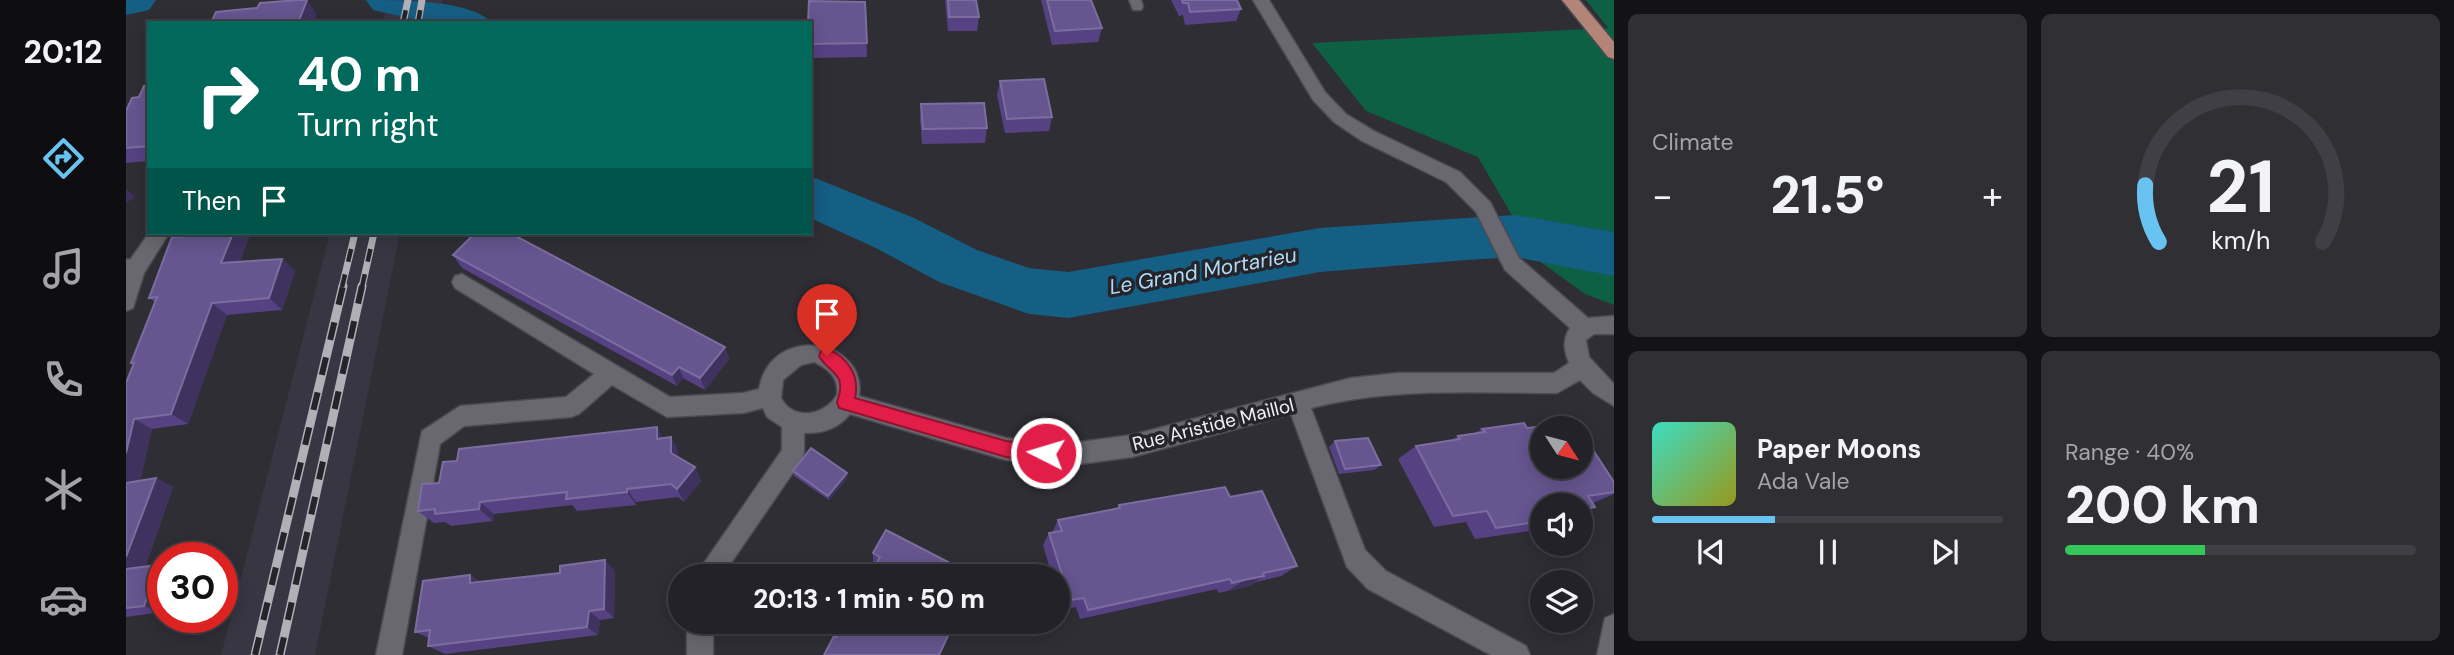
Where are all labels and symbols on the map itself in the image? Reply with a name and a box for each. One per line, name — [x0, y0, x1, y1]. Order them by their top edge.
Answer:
water label: Le Grand Mortarieu — [1107, 241, 1299, 301]
pin — [797, 284, 857, 356]
street label: Rue Aristide Maillol — [1130, 392, 1297, 457]
position arrow — [1009, 416, 1083, 490]
north arrow — [1530, 416, 1592, 480]
speed limit sign: 30 — [147, 542, 238, 633]

